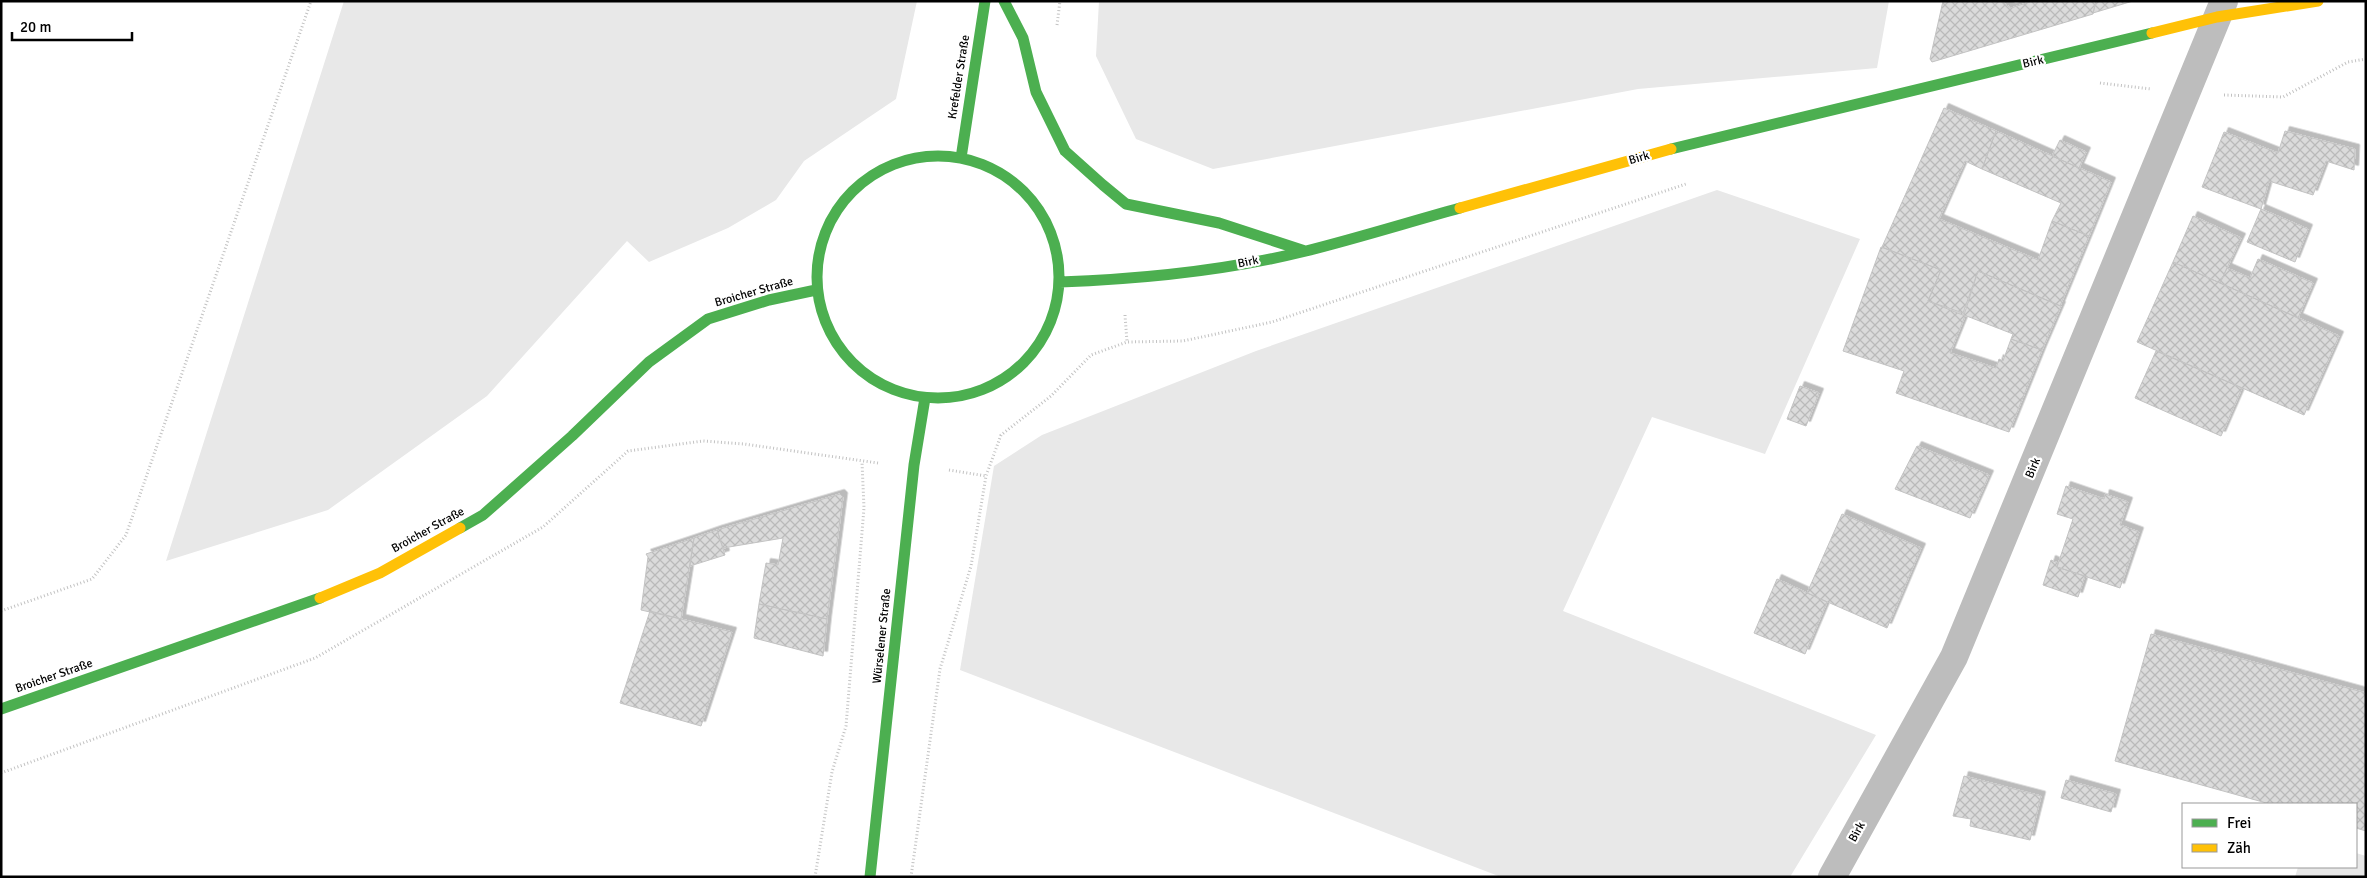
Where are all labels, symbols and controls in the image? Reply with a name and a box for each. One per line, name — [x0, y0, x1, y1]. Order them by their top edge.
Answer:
scale bar — [12, 10, 132, 42]
text: 20 m — [20, 18, 51, 36]
street label: Krefelder Straße — [945, 34, 973, 120]
street label: Birk — [2021, 52, 2045, 72]
street label: Birk — [1627, 148, 1651, 168]
street label: Birk — [1236, 253, 1260, 271]
street label: Broicher Straße — [713, 274, 795, 310]
street label: Birk — [2022, 455, 2044, 481]
street label: Broicher Straße — [389, 504, 467, 556]
street label: Würselener Straße — [870, 588, 894, 684]
street label: Broicher Straße — [13, 656, 95, 696]
legend — [2182, 803, 2357, 868]
text: Frei — [2227, 814, 2251, 832]
street label: Birk — [1845, 819, 1869, 845]
text: Zäh — [2227, 839, 2251, 857]

